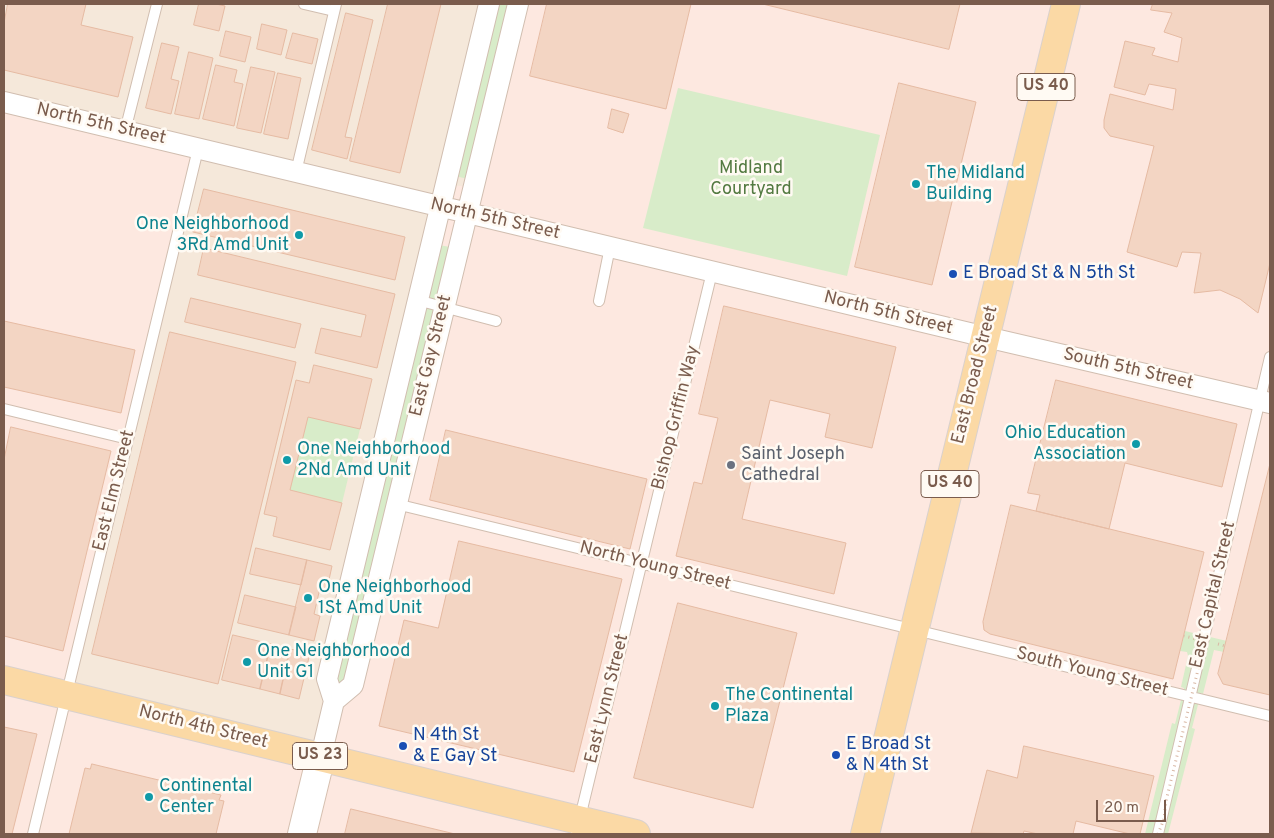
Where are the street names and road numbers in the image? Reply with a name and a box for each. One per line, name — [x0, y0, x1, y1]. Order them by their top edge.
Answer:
road number: US 40 — [1017, 74, 1075, 100]
street label: North 5th Street — [34, 100, 168, 150]
street label: North 5th Street — [428, 195, 562, 245]
street label: North 5th Street — [821, 288, 955, 340]
street label: East Gay Street — [406, 293, 458, 419]
street label: East Broad Street — [948, 304, 1004, 446]
street label: Bishop Griffin Way — [649, 344, 705, 492]
street label: South 5th Street — [1061, 345, 1195, 395]
street label: East Elm Street — [90, 428, 140, 554]
road number: US 40 — [921, 470, 979, 498]
street label: East Capital Street — [1187, 519, 1241, 671]
street label: North Young Street — [577, 538, 733, 596]
street label: East Lynn Street — [581, 632, 635, 766]
street label: South Young Street — [1014, 644, 1170, 702]
street label: North 4th Street — [136, 702, 270, 754]
road number: US 23 — [292, 742, 348, 769]

